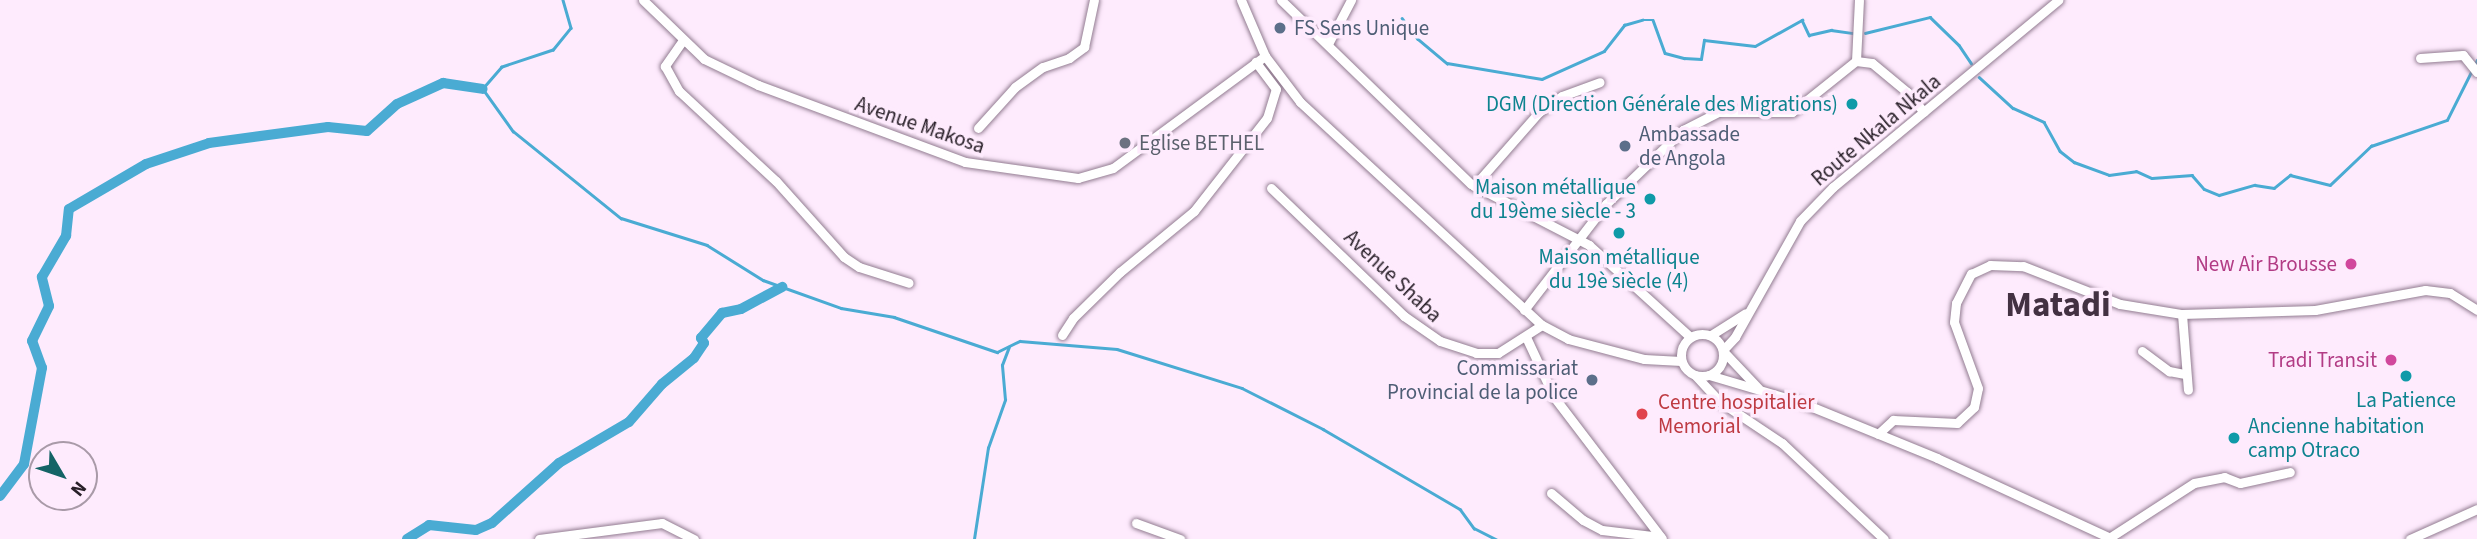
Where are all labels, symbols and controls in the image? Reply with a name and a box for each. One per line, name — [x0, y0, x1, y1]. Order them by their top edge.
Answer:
place label: FS Sens Unique — [1294, 15, 1429, 41]
marker: FS Sens Unique — [1272, 20, 1288, 36]
street label: Route Nkala Nkala — [1806, 69, 1946, 191]
street label: Avenue Makosa — [852, 91, 988, 159]
place label: DGM (Direction Générale des Migrations) — [1486, 91, 1838, 117]
marker: DGM (Direction Générale des Migrations) — [1844, 96, 1860, 112]
place label: Ambassade de Angola — [1639, 121, 1740, 171]
place label: Eglise BETHEL — [1139, 130, 1264, 156]
marker: Eglise BETHEL — [1117, 135, 1133, 151]
marker: Ambassade de Angola — [1617, 138, 1633, 154]
place label: Maison métallique du 19ème siècle - 3 — [1470, 174, 1636, 224]
marker: Maison métallique du 19ème siècle - 3 — [1642, 191, 1658, 207]
street label: Avenue Shaba — [1339, 224, 1447, 328]
marker: Maison métallique du 19è siècle (4) — [1611, 225, 1627, 241]
place label: Maison métallique du 19è siècle (4) — [1538, 244, 1700, 294]
place label: New Air Brousse — [2195, 251, 2337, 277]
marker: New Air Brousse — [2343, 256, 2359, 272]
district label: Matadi — [2005, 284, 2111, 326]
place label: Tradi Transit — [2268, 347, 2377, 373]
marker: Tradi Transit — [2383, 352, 2399, 368]
place label: Commissariat Provincial de la police — [1387, 355, 1578, 405]
marker: La Patience — [2398, 368, 2414, 384]
marker: Commissariat Provincial de la police — [1584, 372, 1600, 388]
place label: La Patience — [2356, 387, 2456, 413]
place label: Centre hospitalier Memorial — [1658, 389, 1815, 439]
marker: Centre hospitalier Memorial — [1632, 404, 1652, 424]
place label: Ancienne habitation camp Otraco — [2248, 413, 2425, 463]
marker: Ancienne habitation camp Otraco — [2226, 430, 2242, 446]
north arrow — [28, 441, 98, 511]
text: N — [64, 475, 93, 502]

